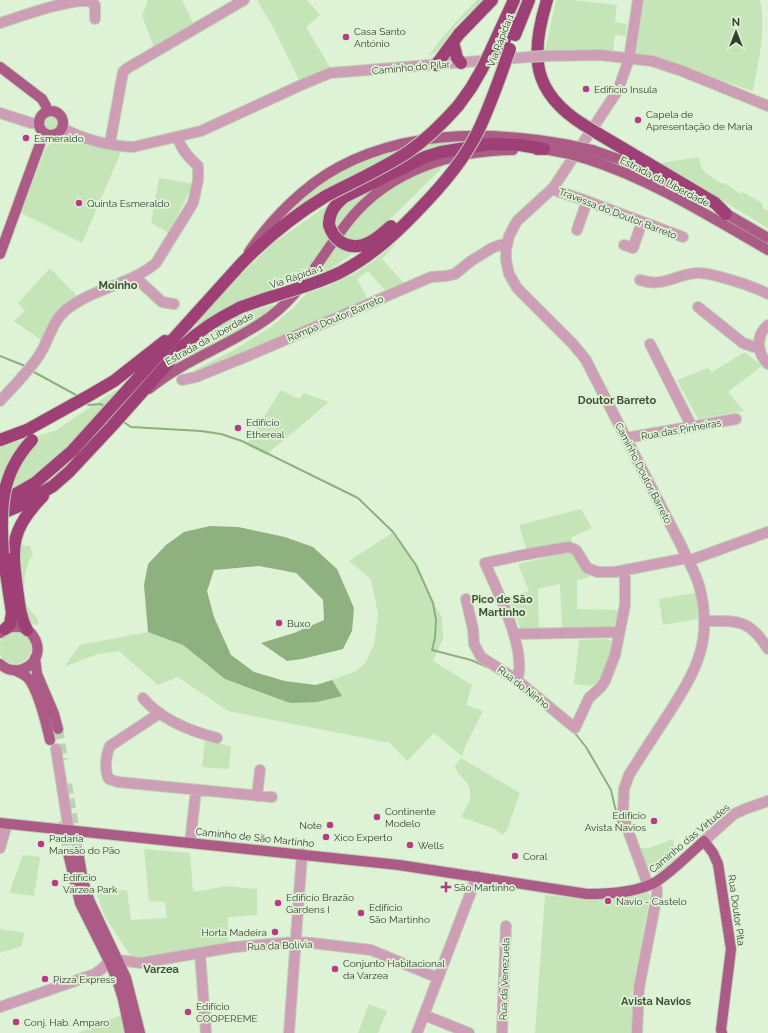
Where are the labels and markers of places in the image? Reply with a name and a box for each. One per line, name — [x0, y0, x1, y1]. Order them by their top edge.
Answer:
place label: Casa Santo António — [354, 26, 406, 49]
marker: Casa Santo António — [341, 32, 351, 42]
marker: Edifício Insula — [581, 84, 591, 94]
place label: Edifício Insula — [594, 84, 657, 95]
place label: Capela de Apresentação de Maria — [646, 109, 753, 132]
marker: Capela de Apresentação de Maria — [633, 115, 643, 125]
marker: Esmeraldo — [21, 133, 31, 143]
place label: Esmeraldo — [34, 133, 84, 144]
marker: Quinta Esmeraldo — [74, 198, 84, 208]
place label: Quinta Esmeraldo — [87, 198, 170, 209]
place label: Edifício Ethereal — [246, 417, 285, 440]
marker: Edifício Ethereal — [233, 423, 243, 433]
marker: Buxo — [274, 618, 284, 628]
place label: Buxo — [287, 618, 310, 629]
place label: Continente Modelo — [385, 806, 436, 829]
place label: Edifício Avista Navios — [585, 810, 646, 833]
marker: Continente Modelo — [372, 812, 382, 822]
marker: Edifício Avista Navios — [649, 816, 659, 826]
place label: Note — [299, 820, 322, 831]
marker: Note — [325, 820, 335, 830]
marker: Xico Experto — [321, 832, 331, 842]
place label: Xico Experto — [334, 832, 392, 843]
place label: Padaria Mansão do Pão — [49, 833, 120, 856]
marker: Padaria Mansão do Pão — [36, 839, 46, 849]
marker: Wells — [405, 840, 415, 850]
place label: Wells — [418, 840, 444, 851]
marker: Coral — [510, 851, 520, 861]
place label: Coral — [523, 851, 548, 862]
place label: Edifício Várzea Park — [63, 872, 118, 895]
marker: Edifício Várzea Park — [50, 878, 60, 888]
marker: São Martinho — [441, 882, 451, 892]
place label: São Martinho — [454, 882, 515, 893]
place label: Edifício Brazão Gardens I — [286, 892, 354, 915]
marker: Navio - Castelo — [603, 896, 613, 906]
place label: Navio - Castelo — [616, 896, 687, 907]
marker: Edifício Brazão Gardens I — [273, 898, 283, 908]
place label: Edifício São Martinho — [369, 902, 430, 925]
marker: Edifício São Martinho — [356, 908, 366, 918]
place label: Horta Madeira — [202, 927, 267, 938]
marker: Horta Madeira — [270, 927, 280, 937]
place label: Conjunto Habitacional da Varzea — [343, 958, 445, 981]
marker: Conjunto Habitacional da Varzea — [330, 964, 340, 974]
marker: Pizza Express — [40, 974, 50, 984]
place label: Pizza Express — [53, 974, 116, 985]
place label: Edifício COOPEREME — [196, 1001, 258, 1024]
marker: Edifício COOPEREME — [183, 1007, 193, 1017]
marker: Conj. Hab. Amparo — [11, 1017, 21, 1027]
place label: Conj. Hab. Amparo — [24, 1017, 109, 1028]

